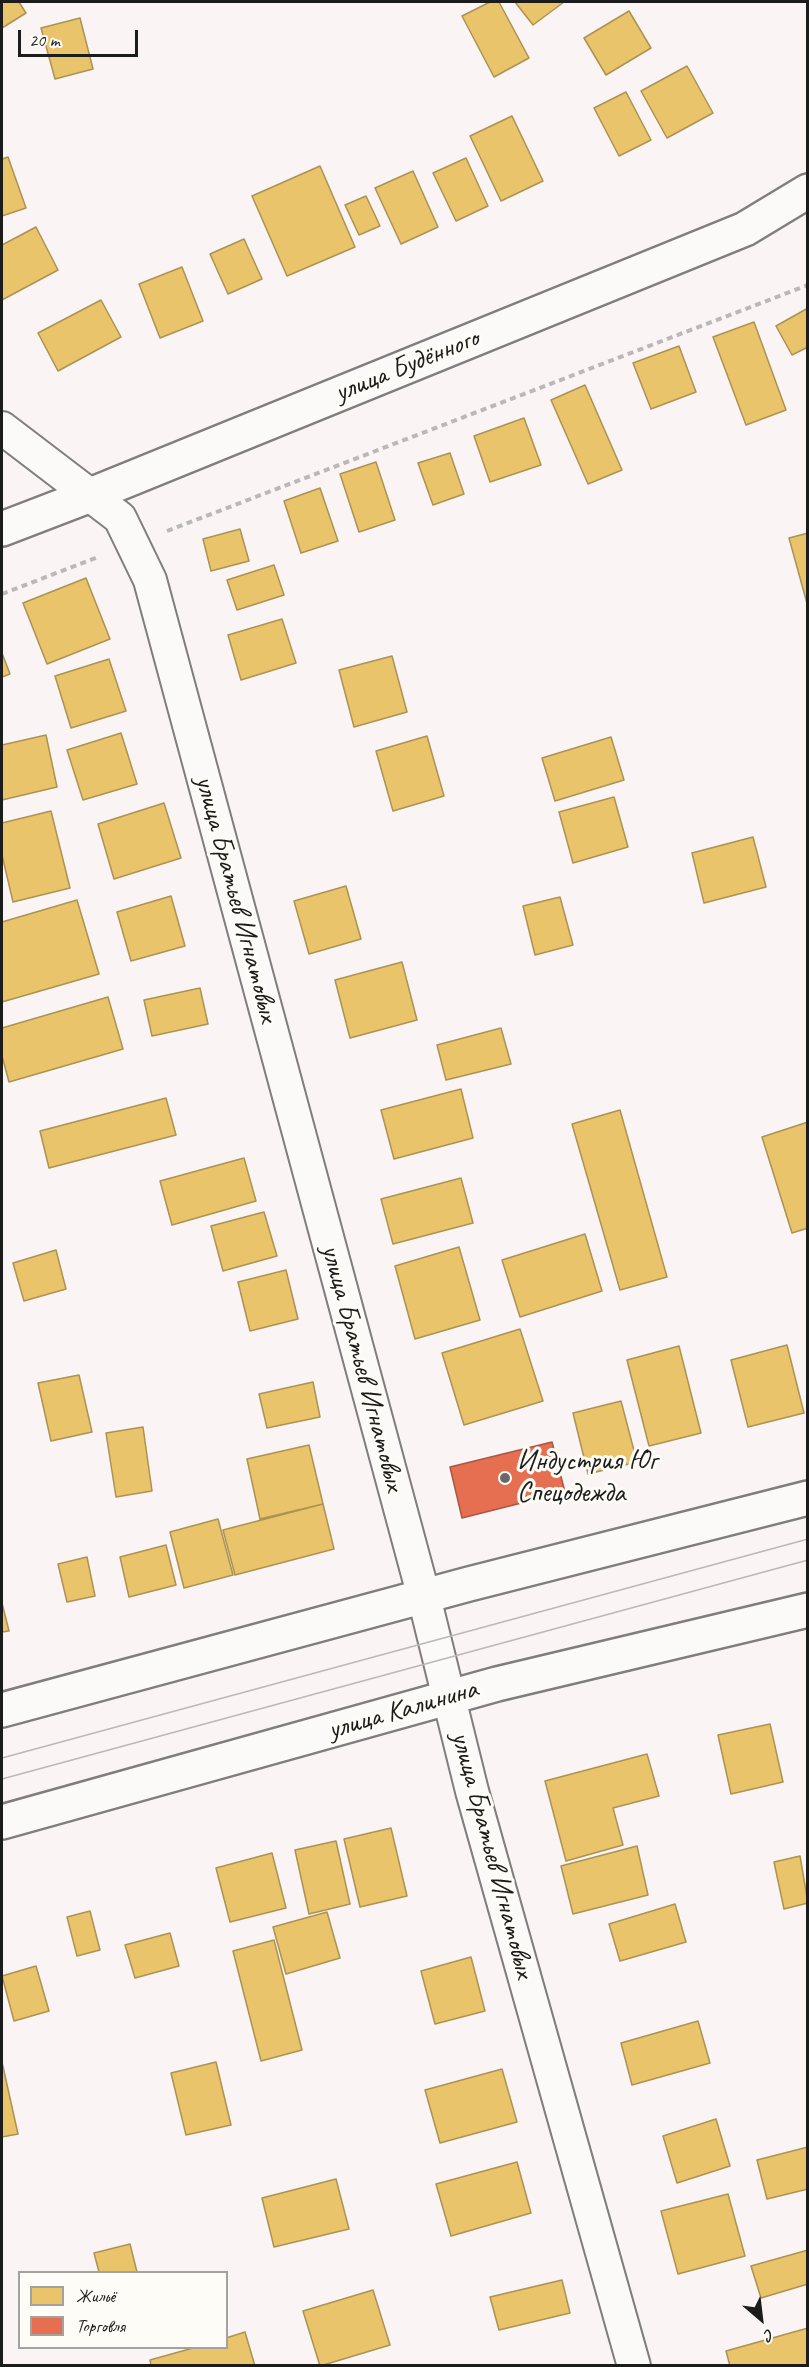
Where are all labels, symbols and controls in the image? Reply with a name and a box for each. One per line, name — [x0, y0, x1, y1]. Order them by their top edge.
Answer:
scale bar — [21, 18, 141, 56]
text: 20 m — [29, 29, 60, 51]
street label: улица Будённого — [330, 322, 484, 410]
street label: улица Братьев Игнатовых — [187, 772, 285, 1026]
street label: улица Братьев Игнатовых — [313, 1241, 411, 1495]
place label: Индустрия Юг Спецодежда — [517, 1445, 657, 1511]
marker: Индустрия Юг Спецодежда — [498, 1471, 512, 1485]
street label: улица Калинина — [324, 1673, 482, 1747]
street label: улица Братьев Игнатовых — [443, 1728, 541, 1982]
legend — [18, 2271, 228, 2349]
text: Жильё — [76, 2285, 115, 2307]
north arrow — [731, 2289, 791, 2349]
text: Торговля — [76, 2315, 125, 2337]
text: С — [761, 2324, 778, 2346]

